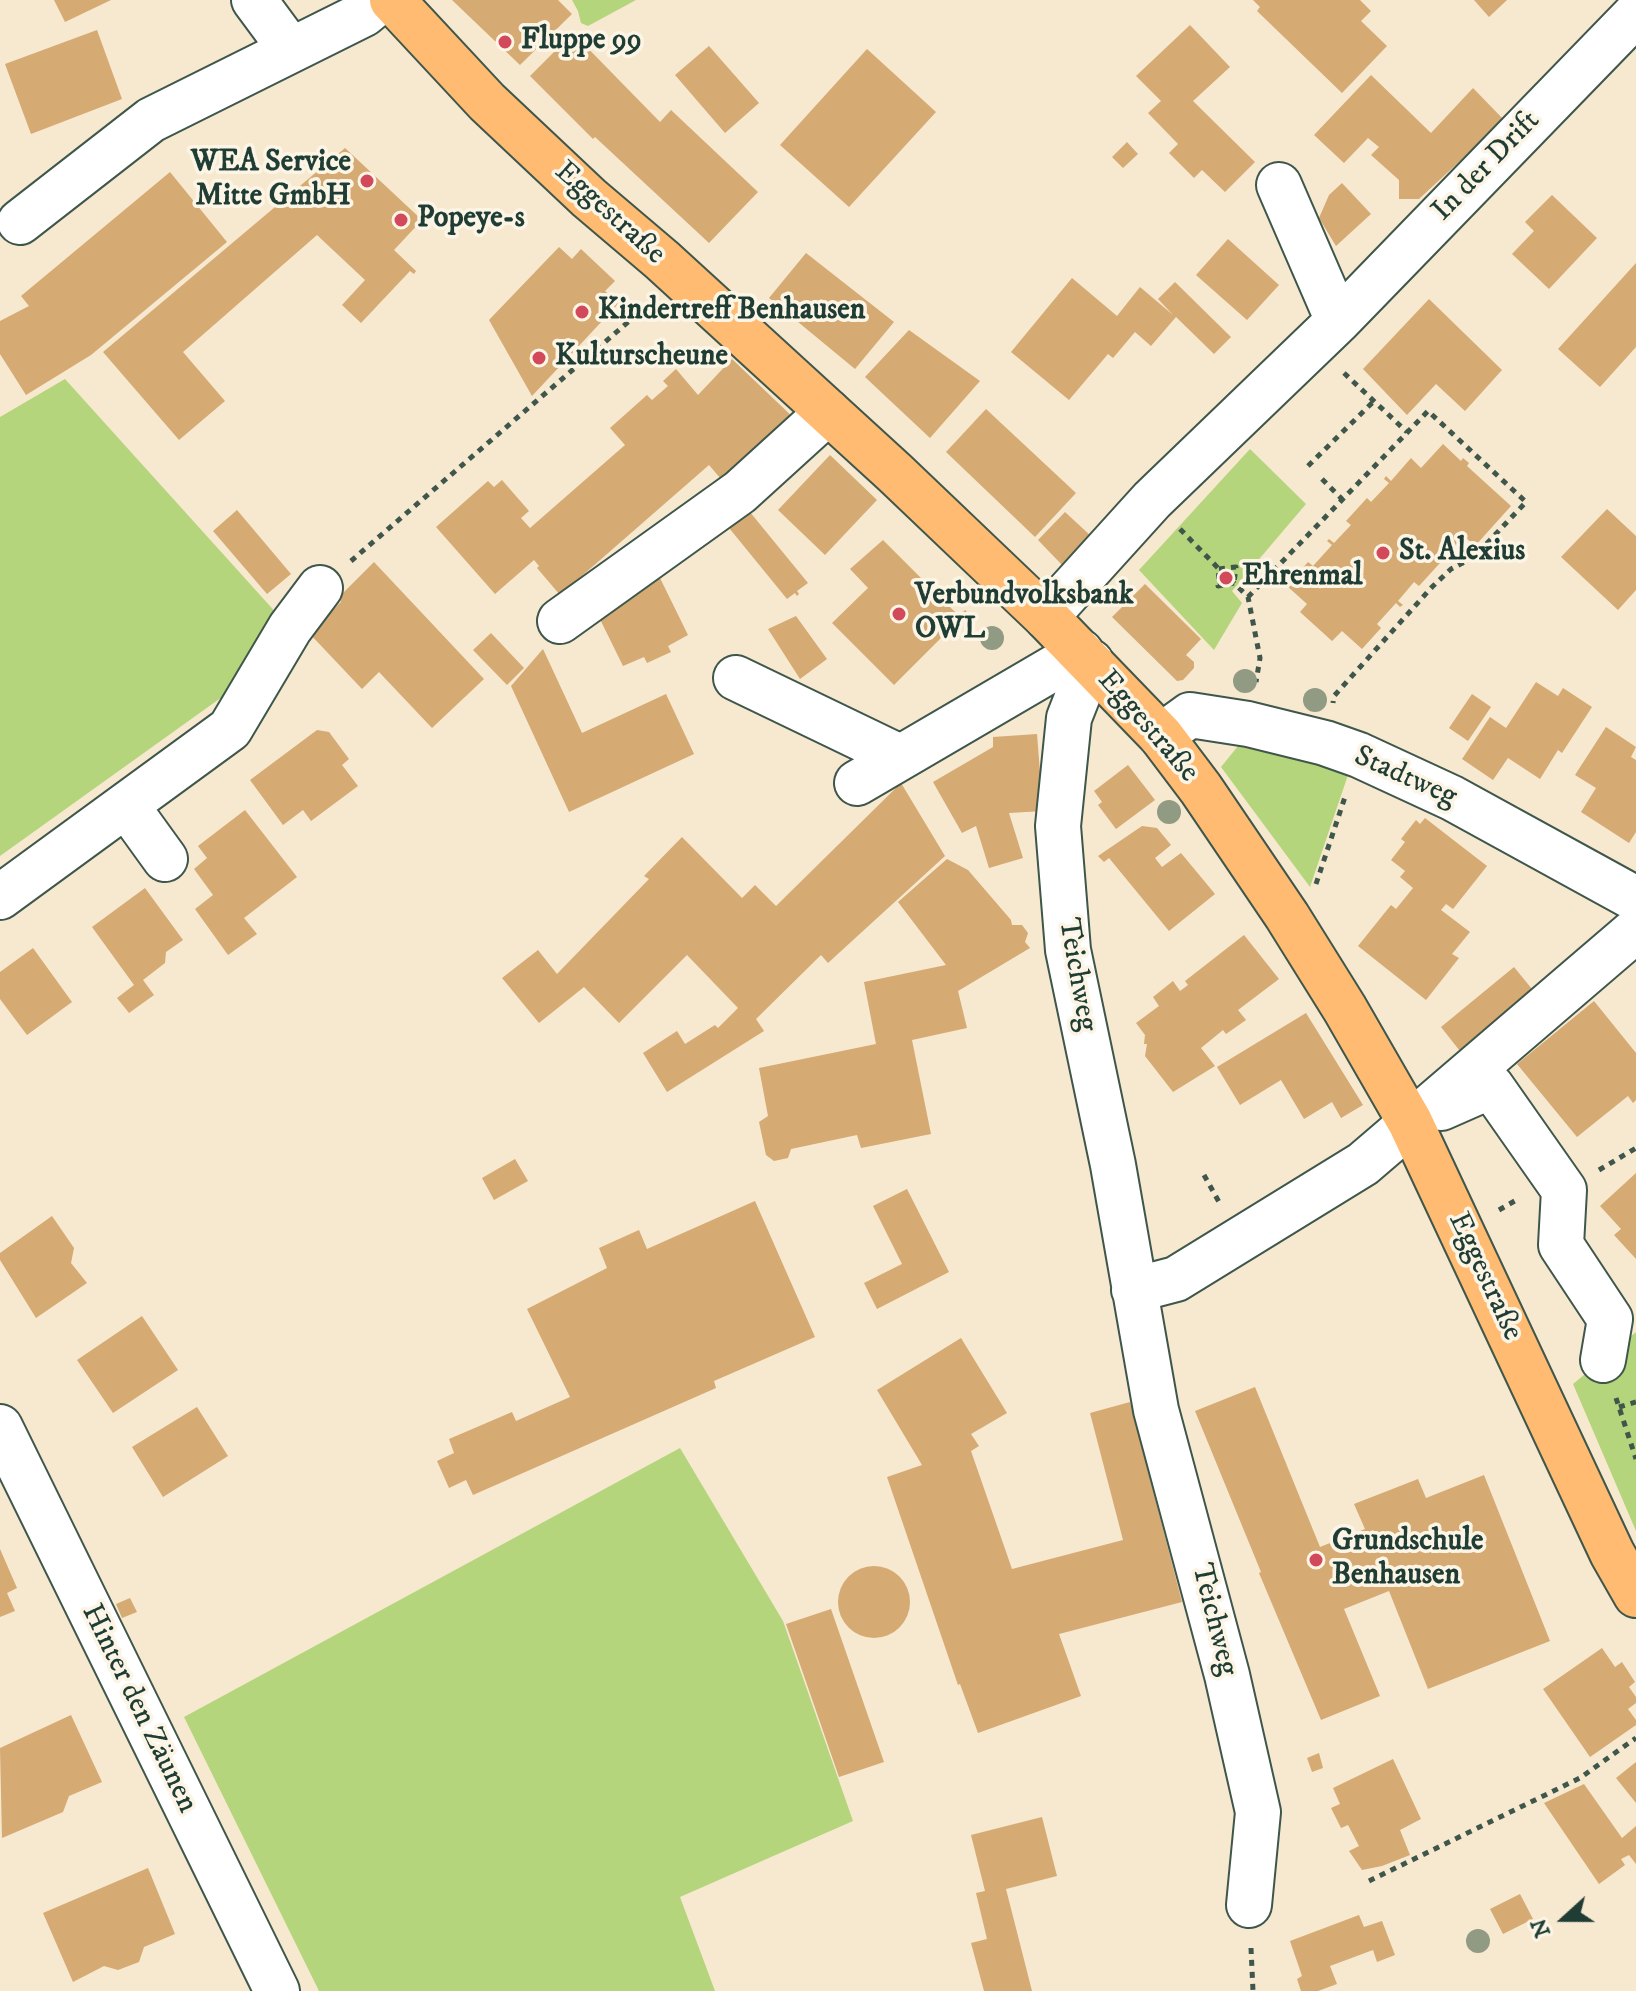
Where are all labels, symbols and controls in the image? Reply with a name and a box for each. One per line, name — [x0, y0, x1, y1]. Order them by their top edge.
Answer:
place label: Fluppe 99 — [521, 24, 642, 60]
marker: Fluppe 99 — [496, 33, 514, 51]
street label: In der Drift — [1425, 104, 1549, 230]
place label: WEA Service Mitte GmbH — [191, 146, 351, 216]
street label: Eggestraße — [546, 155, 672, 273]
marker: WEA Service Mitte GmbH — [358, 172, 376, 190]
place label: Popeye-s — [417, 202, 525, 238]
marker: Popeye-s — [392, 211, 410, 229]
place label: Kindertreff Benhausen — [598, 294, 865, 330]
marker: Kindertreff Benhausen — [573, 303, 591, 321]
place label: Kulturscheune — [555, 340, 728, 376]
marker: Kulturscheune — [530, 349, 548, 367]
place label: St. Alexius — [1399, 535, 1525, 571]
marker: St. Alexius — [1374, 544, 1392, 562]
place label: Ehrenmal — [1242, 560, 1363, 596]
marker: Ehrenmal — [1217, 569, 1235, 587]
place label: Verbundvolksbank OWL — [915, 579, 1134, 650]
marker: Verbundvolksbank OWL — [890, 605, 908, 623]
street label: Eggestraße — [1088, 664, 1206, 790]
street label: Stadtweg — [1348, 739, 1462, 817]
street label: Teichweg — [1048, 916, 1104, 1034]
street label: Eggestraße — [1439, 1207, 1529, 1347]
place label: Grundschule Benhausen — [1332, 1525, 1483, 1596]
marker: Grundschule Benhausen — [1307, 1551, 1325, 1569]
street label: Teichweg — [1182, 1560, 1244, 1680]
street label: Hinter den Zäunen — [72, 1599, 204, 1819]
north arrow — [1524, 1879, 1604, 1959]
text: N — [1525, 1915, 1557, 1941]

